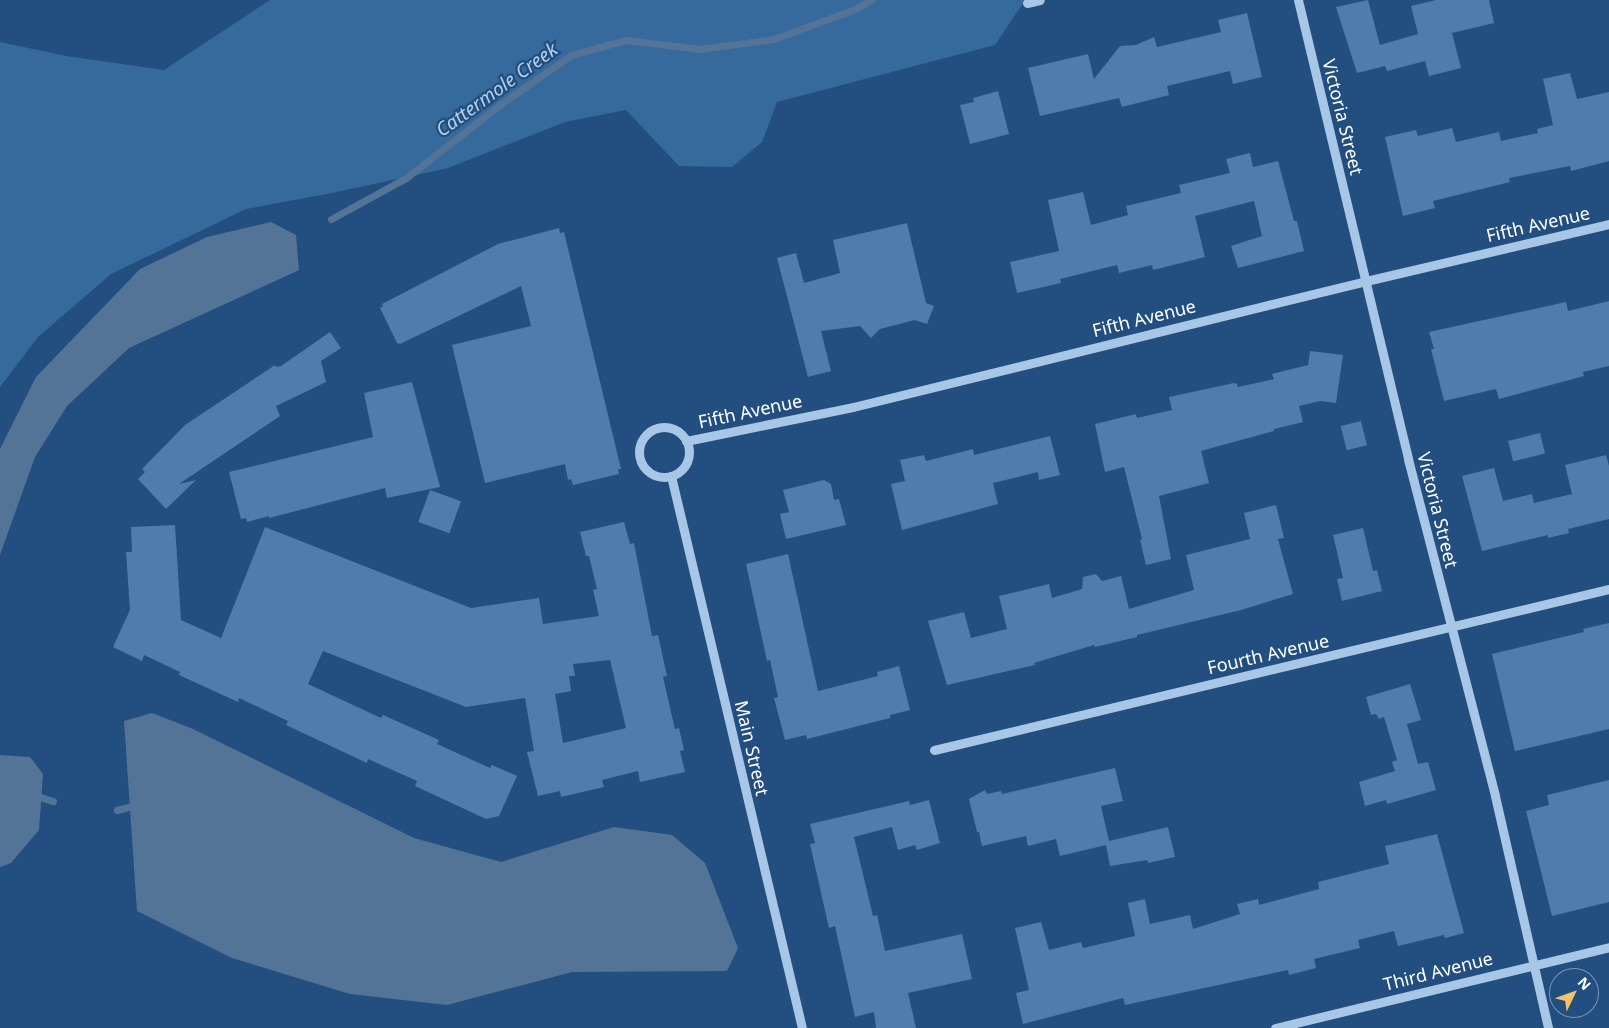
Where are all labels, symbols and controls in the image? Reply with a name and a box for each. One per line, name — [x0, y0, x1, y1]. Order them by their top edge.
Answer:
water label: Cattermole Creek — [432, 38, 562, 142]
street label: Victoria Street — [1318, 57, 1368, 177]
street label: Fifth Avenue — [1484, 202, 1592, 246]
street label: Fifth Avenue — [1090, 295, 1198, 341]
street label: Fifth Avenue — [696, 389, 804, 433]
street label: Victoria Street — [1413, 450, 1463, 570]
street label: Fourth Avenue — [1205, 629, 1331, 679]
street label: Main Street — [731, 698, 773, 798]
street label: Third Avenue — [1381, 947, 1495, 995]
north arrow — [1549, 968, 1599, 1018]
text: N — [1574, 973, 1596, 994]

